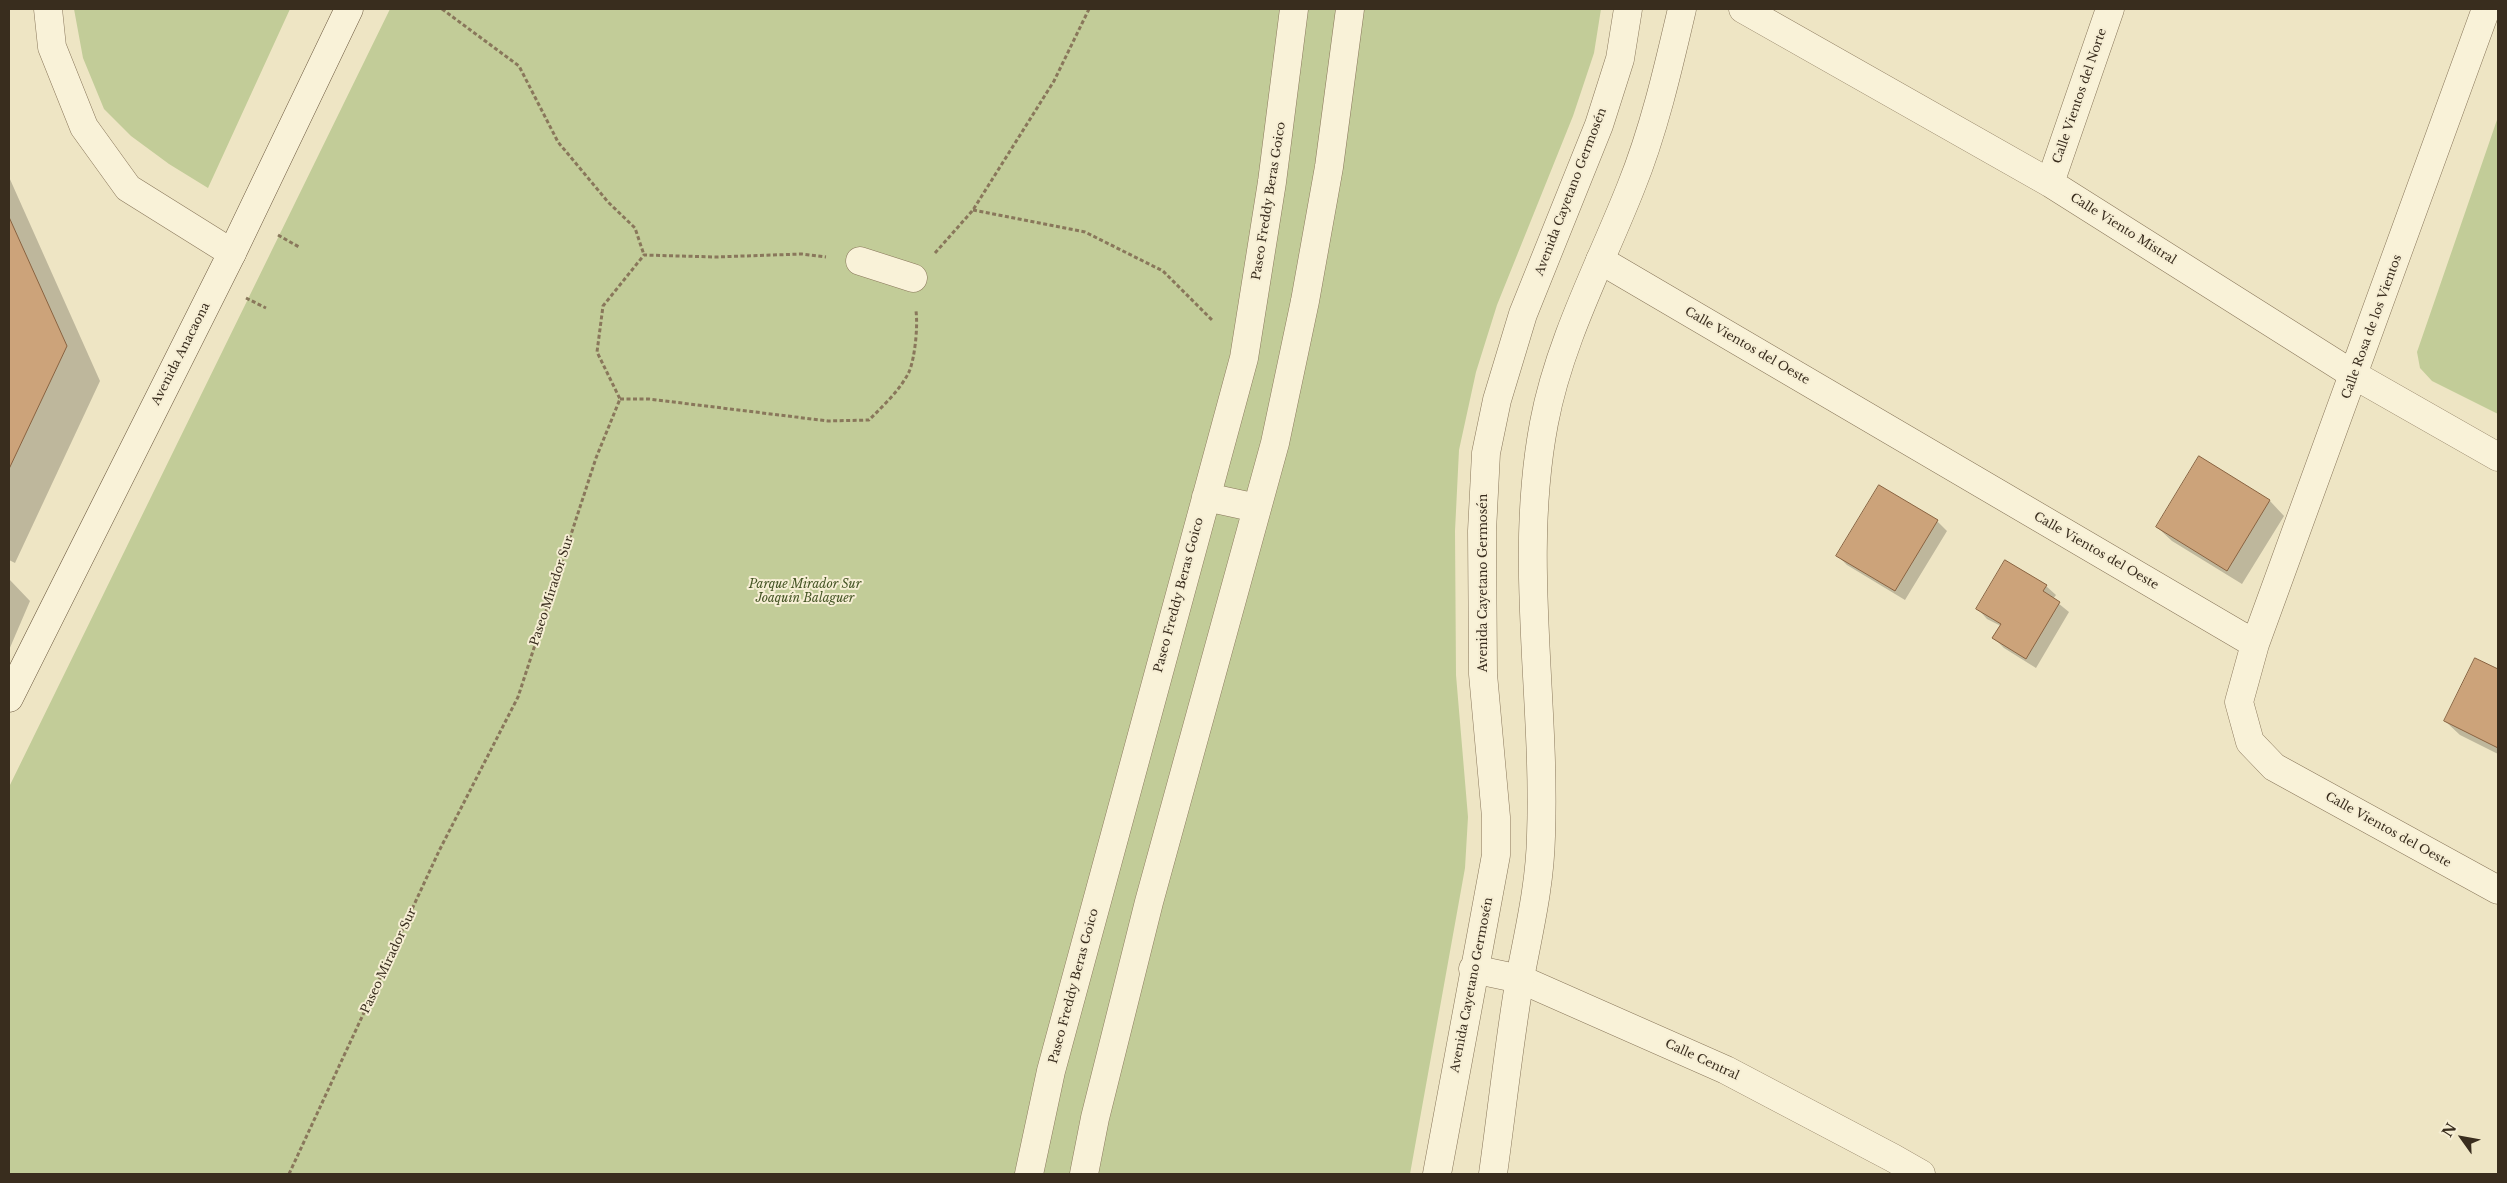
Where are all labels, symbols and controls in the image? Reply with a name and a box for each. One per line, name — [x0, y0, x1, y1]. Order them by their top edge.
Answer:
street label: Calle Vientos del Norte — [2050, 27, 2110, 165]
street label: Avenida Cayetano Germosén — [1532, 106, 1610, 278]
street label: Paseo Freddy Beras Goico — [1249, 121, 1289, 281]
street label: Calle Viento Mistral — [2067, 191, 2179, 267]
street label: Calle Rosa de los Vientos — [2339, 253, 2405, 401]
street label: Avenida Anacaona — [149, 300, 213, 408]
street label: Calle Vientos del Oeste — [1682, 304, 1812, 388]
street label: Avenida Cayetano Germosén — [1477, 494, 1491, 672]
street label: Calle Vientos del Oeste — [2031, 509, 2161, 593]
street label: Paseo Freddy Beras Goico — [1151, 516, 1207, 674]
street label: Paseo Mirador Sur — [527, 534, 577, 648]
park label: Parque Mirador Sur Joaquín Balaguer — [749, 578, 861, 606]
street label: Calle Vientos del Oeste — [2323, 789, 2453, 871]
street label: Avenida Cayetano Germosén — [1448, 896, 1496, 1074]
street label: Paseo Mirador Sur — [358, 906, 420, 1016]
street label: Paseo Freddy Beras Goico — [1046, 907, 1102, 1065]
street label: Calle Central — [1663, 1037, 1741, 1083]
north arrow — [2437, 1113, 2487, 1163]
text: N — [2438, 1120, 2460, 1140]

